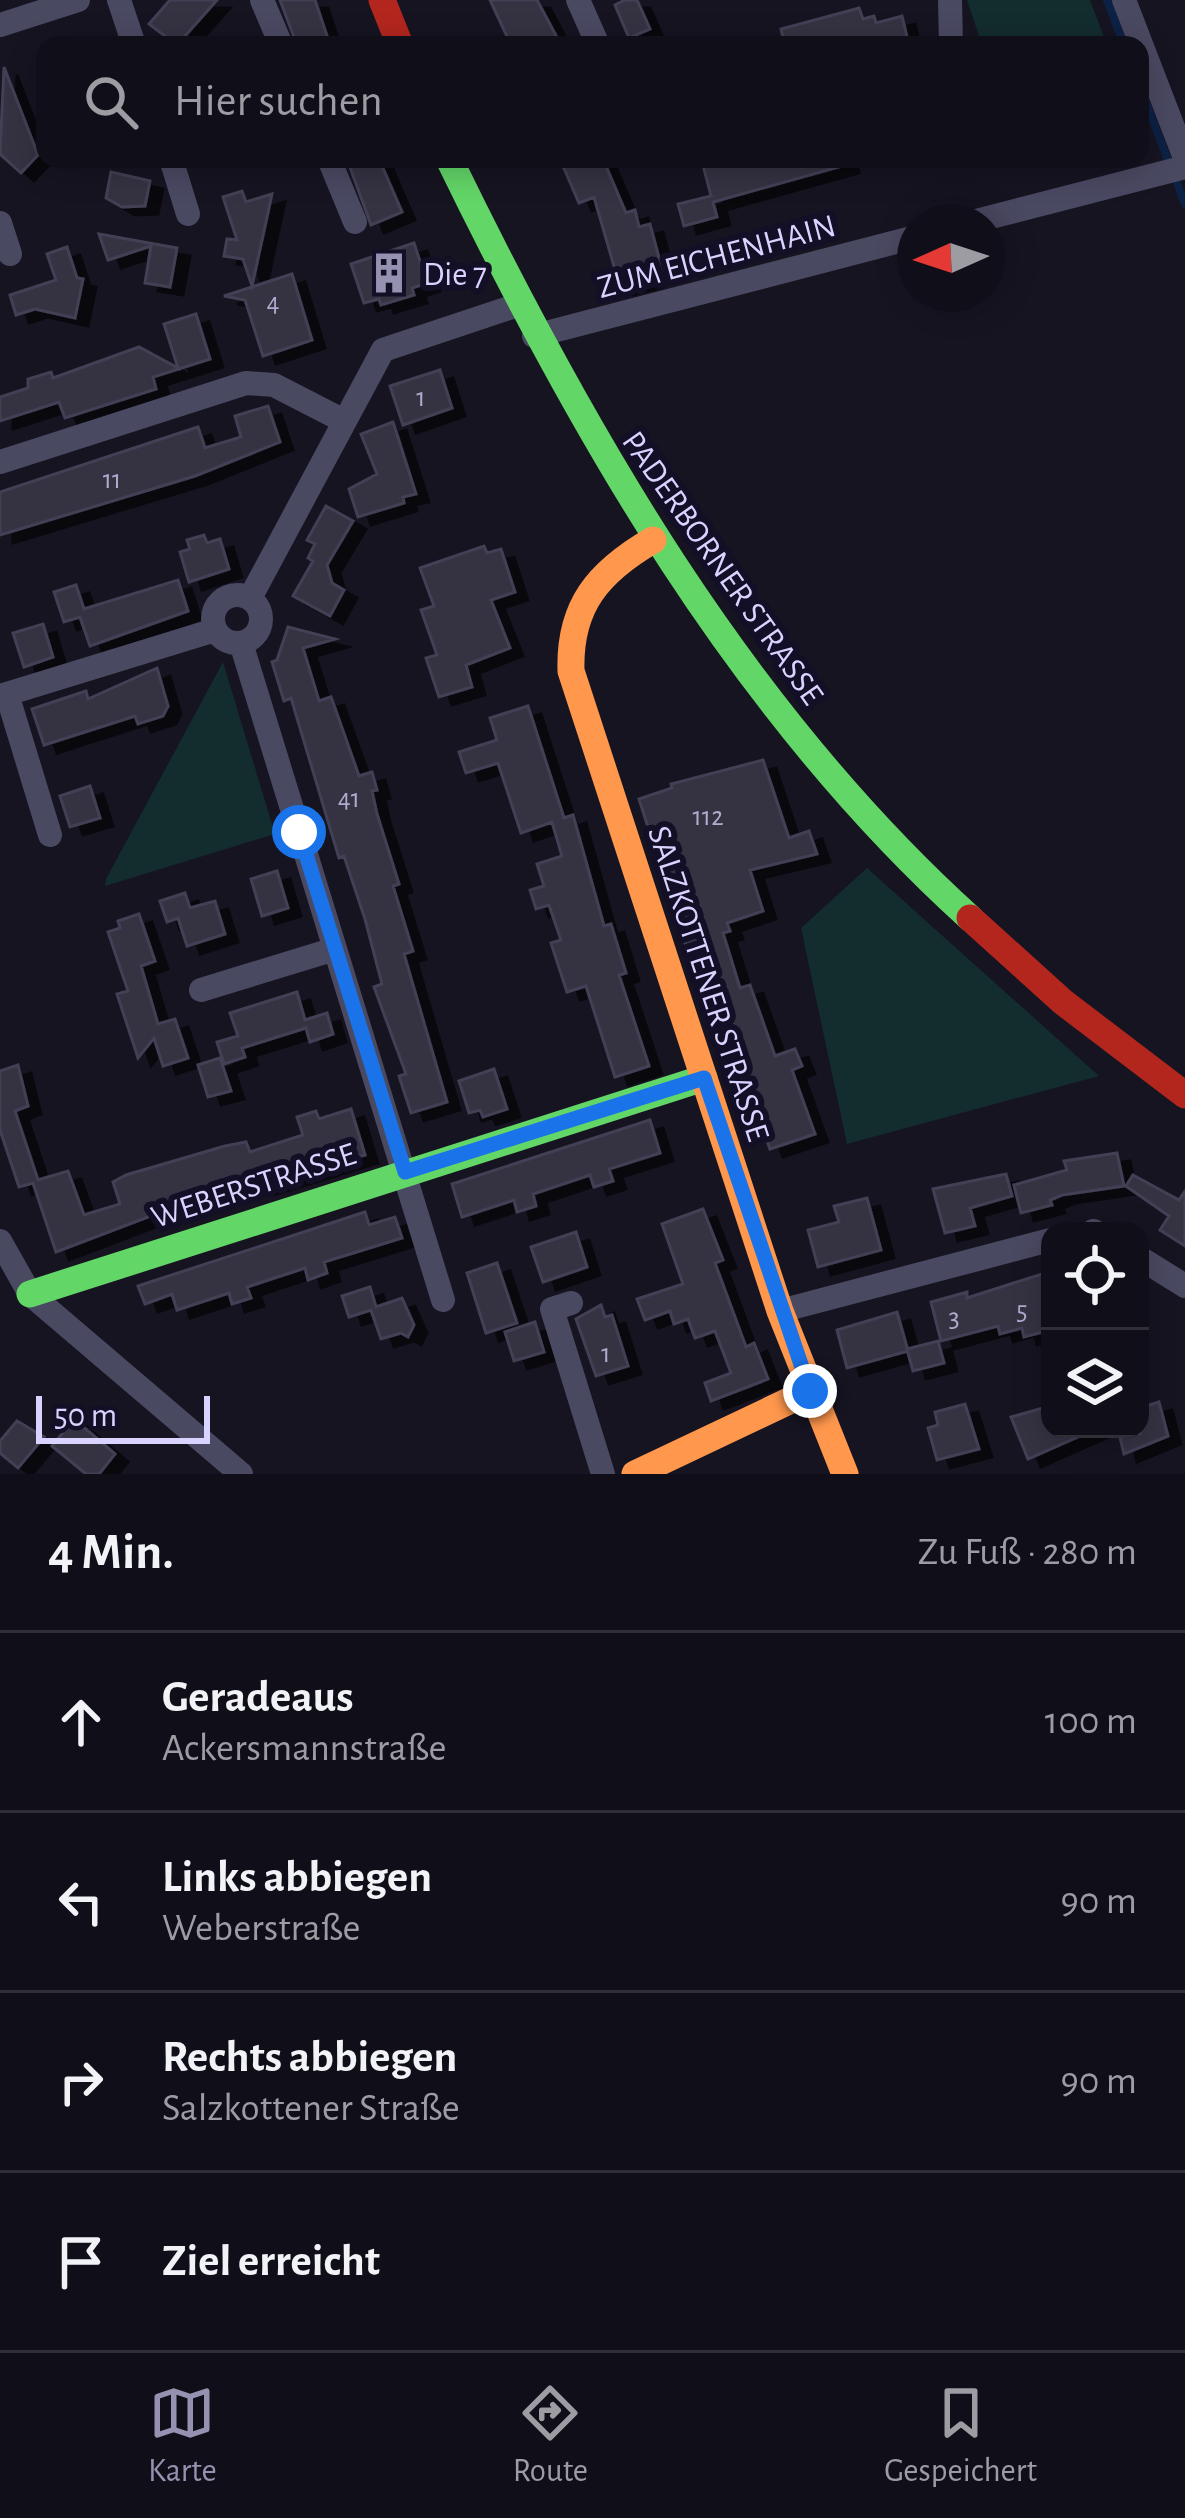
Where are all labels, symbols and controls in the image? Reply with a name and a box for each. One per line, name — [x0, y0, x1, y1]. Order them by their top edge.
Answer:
search box — [36, 36, 1149, 168]
icon: search — [78, 69, 144, 135]
text: Hier suchen — [174, 79, 383, 124]
north arrow — [897, 204, 1005, 312]
street label: ZUM EICHENHAIN — [594, 210, 839, 305]
building icon: Die 7 — [366, 250, 412, 296]
place label: Die 7 — [423, 259, 487, 292]
house number: 4 — [267, 289, 280, 316]
house number: 1 — [416, 384, 426, 411]
street label: PADERBORNER STRASSE — [615, 426, 829, 711]
house number: 11 — [103, 466, 121, 493]
house number: 41 — [338, 785, 360, 812]
house number: 112 — [693, 803, 723, 830]
route start — [272, 805, 326, 859]
street label: SALZKOTTENER STRASSE — [641, 822, 774, 1145]
street label: WEBERSTRASSE — [147, 1138, 360, 1235]
map controls — [1041, 1222, 1149, 1438]
button: locate — [1041, 1222, 1149, 1330]
house number: 5 — [1016, 1297, 1028, 1324]
house number: 3 — [948, 1304, 960, 1331]
button: layers — [1041, 1330, 1149, 1438]
house number: 1 — [601, 1340, 611, 1367]
route end — [783, 1364, 837, 1418]
scale bar — [36, 1390, 210, 1443]
text: 50 m — [54, 1400, 117, 1433]
text: 4 Min. — [48, 1527, 174, 1578]
text: Zu Fuß · 280 m — [918, 1533, 1137, 1572]
text: Geradeaus — [162, 1675, 354, 1720]
icon: ahead — [48, 1689, 114, 1755]
text: 100 m — [1045, 1702, 1137, 1741]
text: Ackersmannstraße — [162, 1729, 446, 1768]
text: Links abbiegen — [162, 1855, 432, 1900]
icon: left — [48, 1869, 114, 1935]
text: 90 m — [1060, 1882, 1137, 1921]
text: Weberstraße — [162, 1909, 360, 1948]
text: Rechts abbiegen — [162, 2035, 457, 2080]
icon: right — [48, 2049, 114, 2115]
text: 90 m — [1060, 2062, 1137, 2101]
text: Salzkottener Straße — [162, 2089, 460, 2128]
icon: arrive — [48, 2229, 114, 2295]
text: Ziel erreicht — [162, 2239, 380, 2284]
tab: Karte — [148, 2380, 217, 2492]
tab: Route — [513, 2380, 588, 2492]
tab: Gespeichert — [884, 2380, 1037, 2492]

